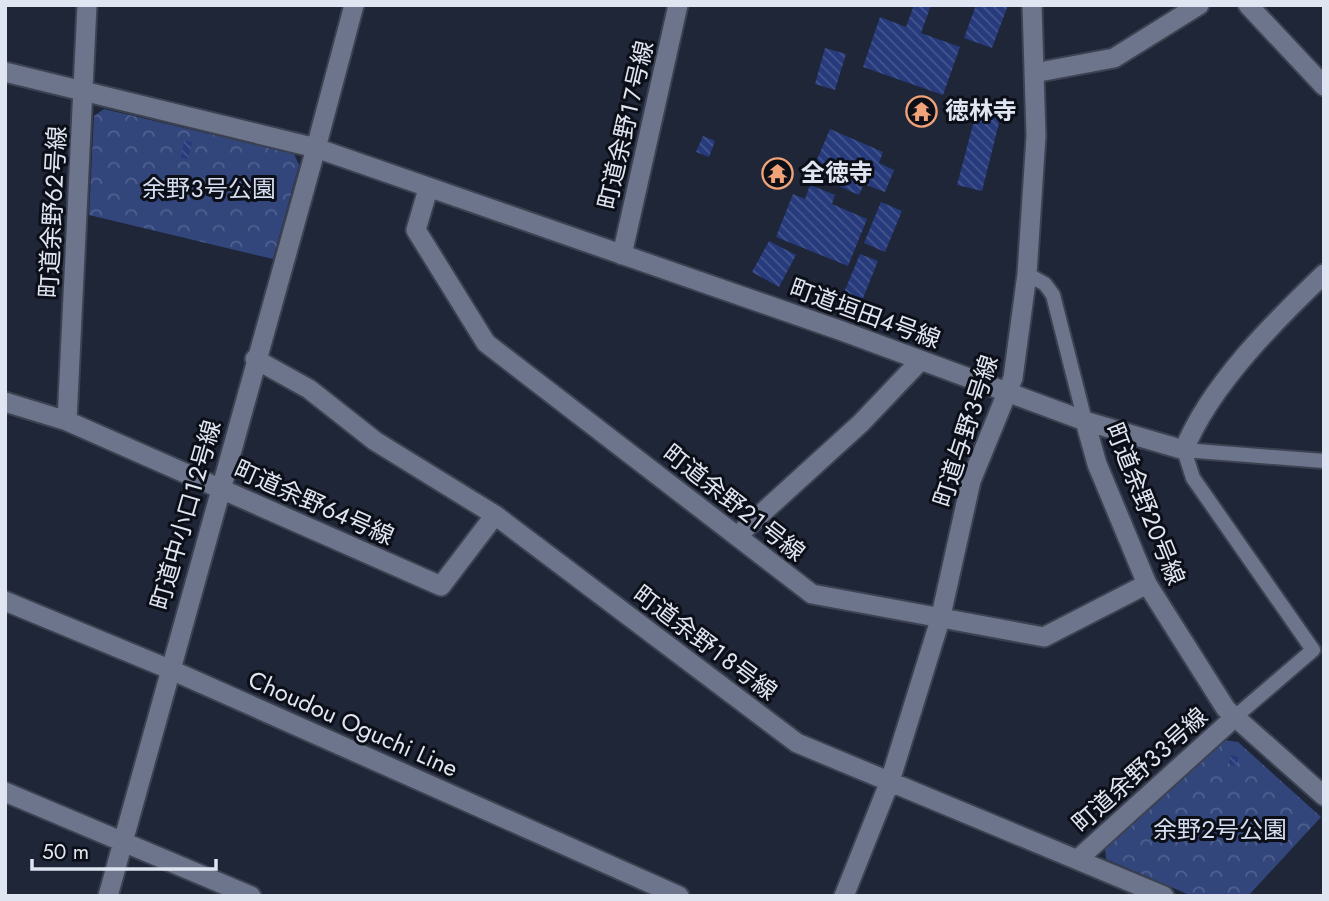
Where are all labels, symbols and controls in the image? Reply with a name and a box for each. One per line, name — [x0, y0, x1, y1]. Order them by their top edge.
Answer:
street label: 町道余野１７号線 — [589, 37, 662, 213]
place label: 徳林寺 — [945, 93, 1017, 128]
temple icon: 徳林寺 — [905, 94, 939, 128]
street label: 町道余野６２号線 — [31, 125, 74, 299]
place label: 全徳寺 — [801, 155, 873, 190]
temple icon: 全徳寺 — [761, 156, 795, 190]
park label: 余野３号公園 — [142, 171, 276, 206]
street label: 町道垣田４号線 — [785, 270, 945, 357]
street label: 町道与野３号線 — [924, 350, 1007, 511]
street label: 町道中小口１２号線 — [142, 416, 229, 614]
street label: 町道余野２０号線 — [1097, 418, 1194, 590]
street label: 町道余野２１号線 — [656, 436, 813, 569]
street label: 町道余野６４号線 — [229, 452, 400, 553]
street label: 町道余野１８号線 — [626, 577, 784, 708]
street label: Choudou Oguchi Line — [243, 662, 464, 786]
street label: 町道余野３３号線 — [1064, 699, 1215, 840]
park label: 余野２号公園 — [1153, 812, 1287, 847]
scale bar — [32, 828, 215, 872]
text: 50 m — [42, 837, 89, 867]

